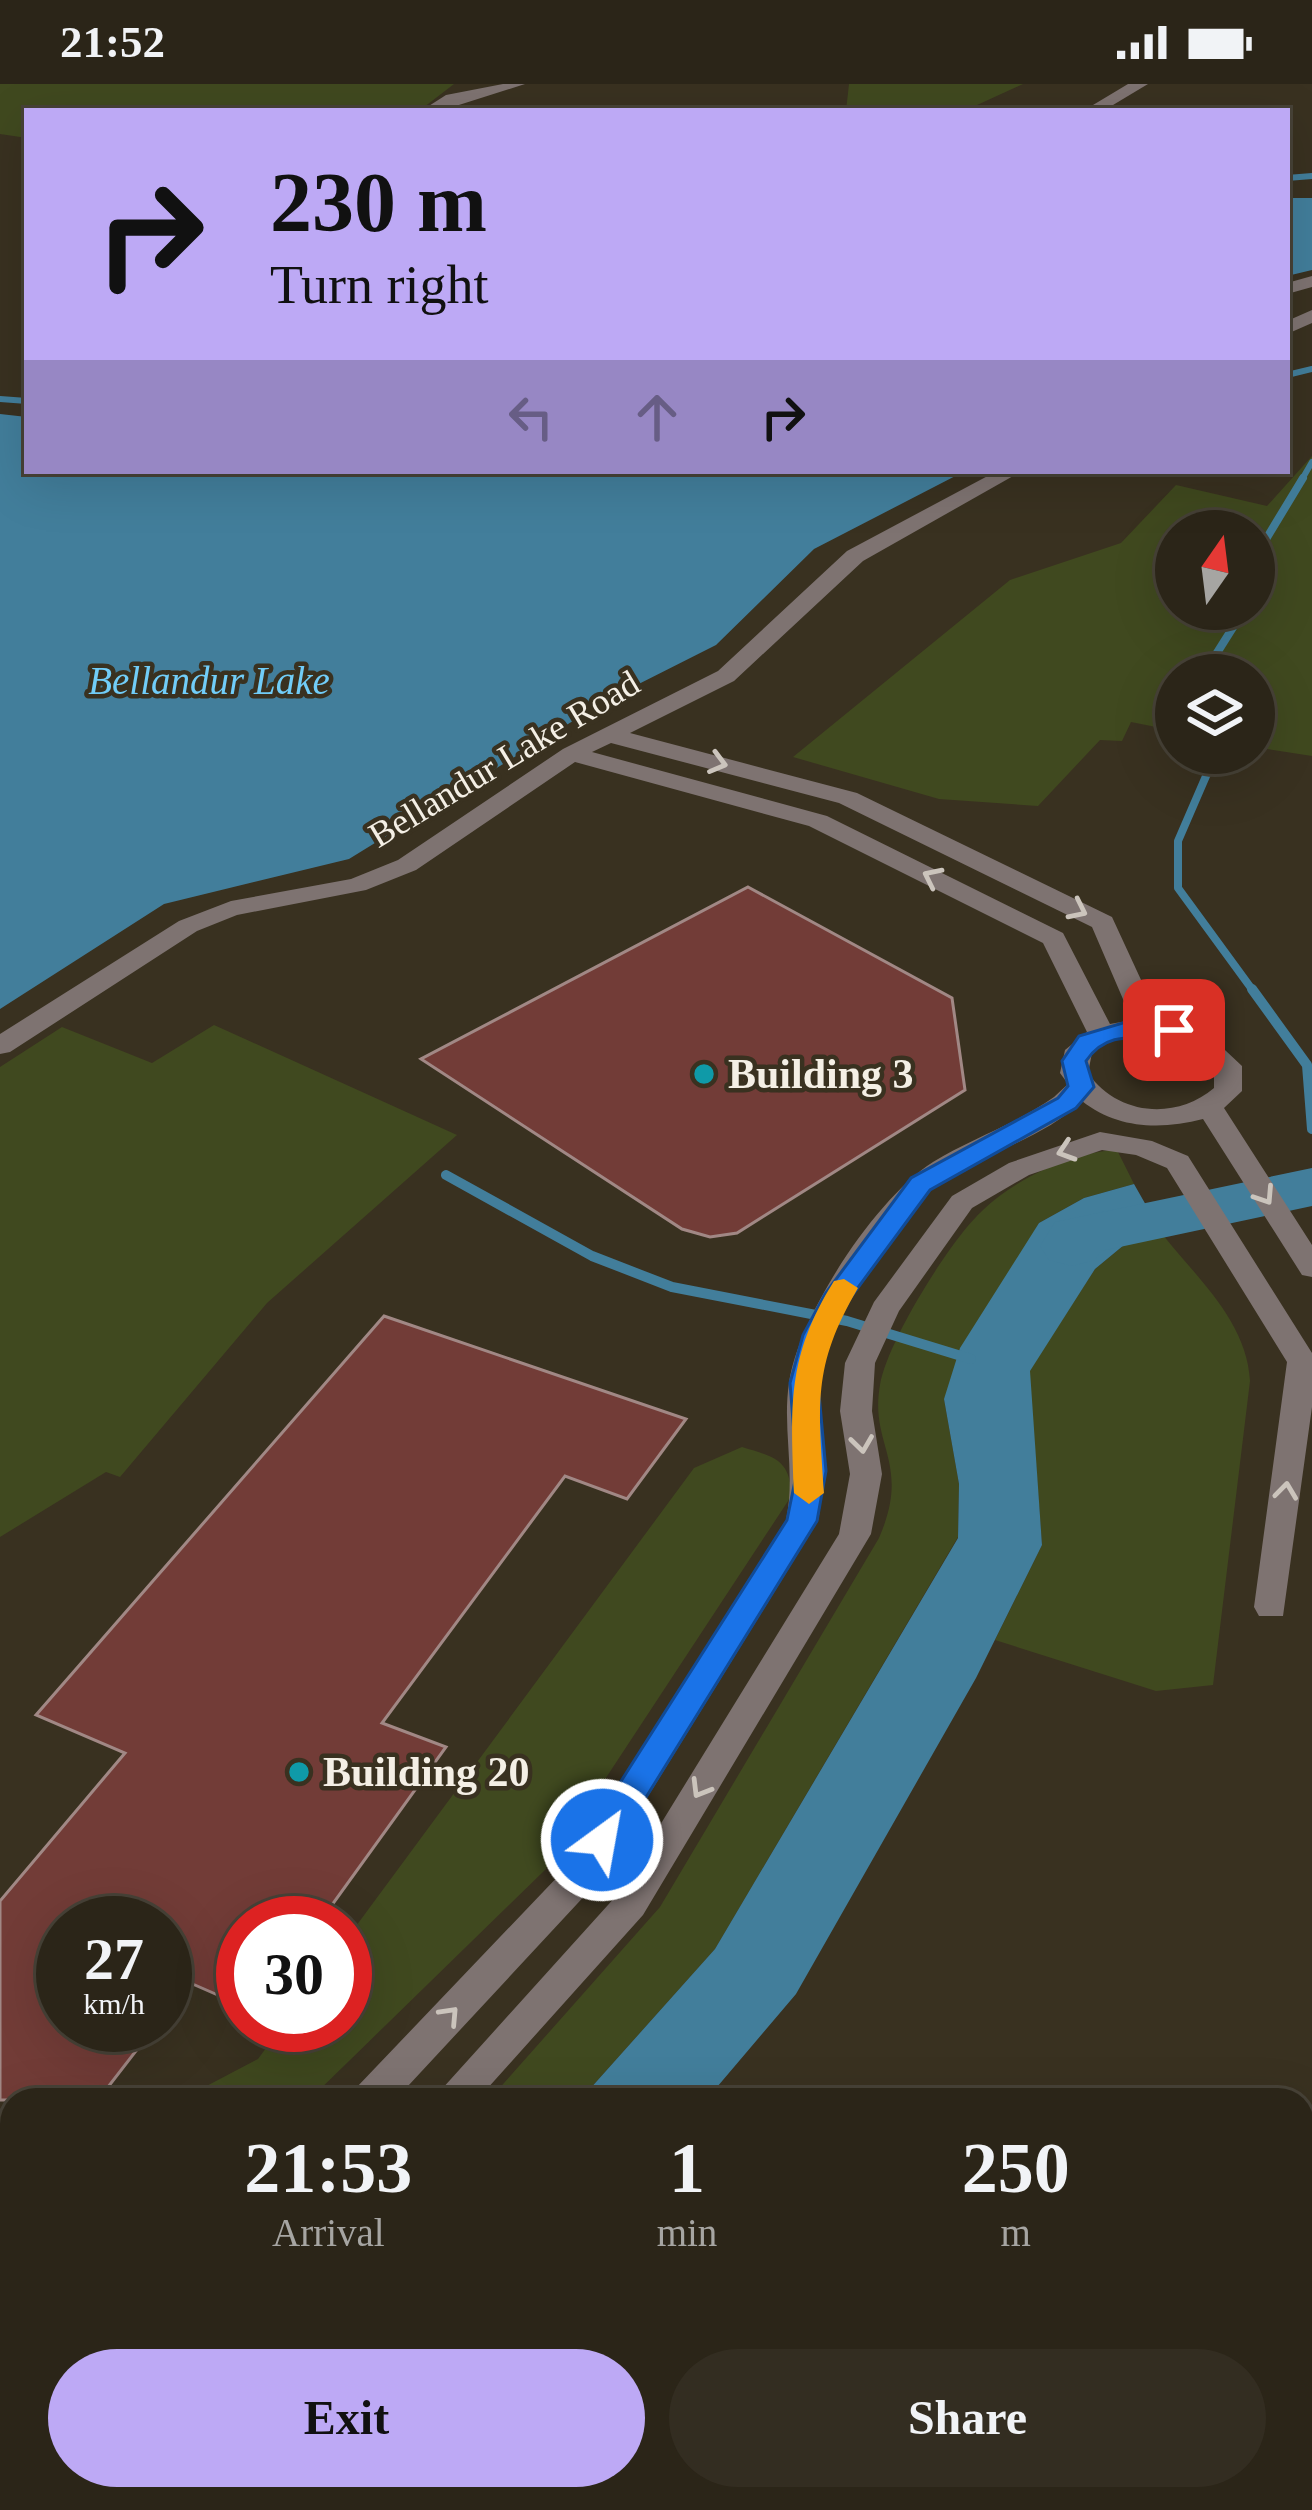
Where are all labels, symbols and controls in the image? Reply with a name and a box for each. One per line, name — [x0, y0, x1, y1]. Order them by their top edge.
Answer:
text: 21:52 — [60, 17, 165, 67]
icon: right — [72, 156, 228, 312]
text: 230 m — [270, 156, 487, 249]
text: Turn right — [270, 255, 489, 315]
icon: left — [498, 384, 564, 450]
icon: ahead — [624, 384, 690, 450]
icon: right — [750, 384, 816, 450]
north arrow — [1155, 510, 1275, 630]
map controls — [1155, 510, 1275, 774]
button: layers — [1155, 654, 1275, 774]
water label: Bellandur Lake — [88, 659, 330, 702]
street label: Bellandur Lake Road — [362, 663, 646, 855]
one-way arrow — [708, 749, 728, 774]
one-way arrow — [923, 869, 945, 892]
one-way arrow — [1066, 895, 1087, 919]
pin — [1123, 979, 1225, 1081]
icon: arrive — [1141, 997, 1207, 1063]
place label: Building 3 — [728, 1051, 914, 1097]
marker: Building 3 — [691, 1061, 717, 1087]
one-way arrow — [1056, 1137, 1077, 1162]
one-way arrow — [1251, 1182, 1273, 1204]
one-way arrow — [848, 1434, 874, 1454]
one-way arrow — [1273, 1481, 1299, 1500]
place label: Building 20 — [323, 1749, 530, 1795]
marker: Building 20 — [286, 1759, 312, 1785]
one-way arrow — [692, 1776, 714, 1798]
position arrow — [539, 1777, 665, 1903]
speed limit sign: 30 — [216, 1896, 372, 2052]
text: 27 — [84, 1926, 144, 1992]
text: km/h — [83, 1987, 145, 2020]
one-way arrow — [436, 2007, 458, 2028]
text: 21:53 — [244, 2128, 412, 2208]
text: 1 — [669, 2128, 705, 2208]
text: 250 — [962, 2128, 1070, 2208]
text: Arrival — [272, 2211, 385, 2254]
text: min — [657, 2211, 717, 2254]
text: m — [1000, 2211, 1031, 2254]
button: Exit — [48, 2349, 645, 2487]
button: Share — [669, 2349, 1266, 2487]

